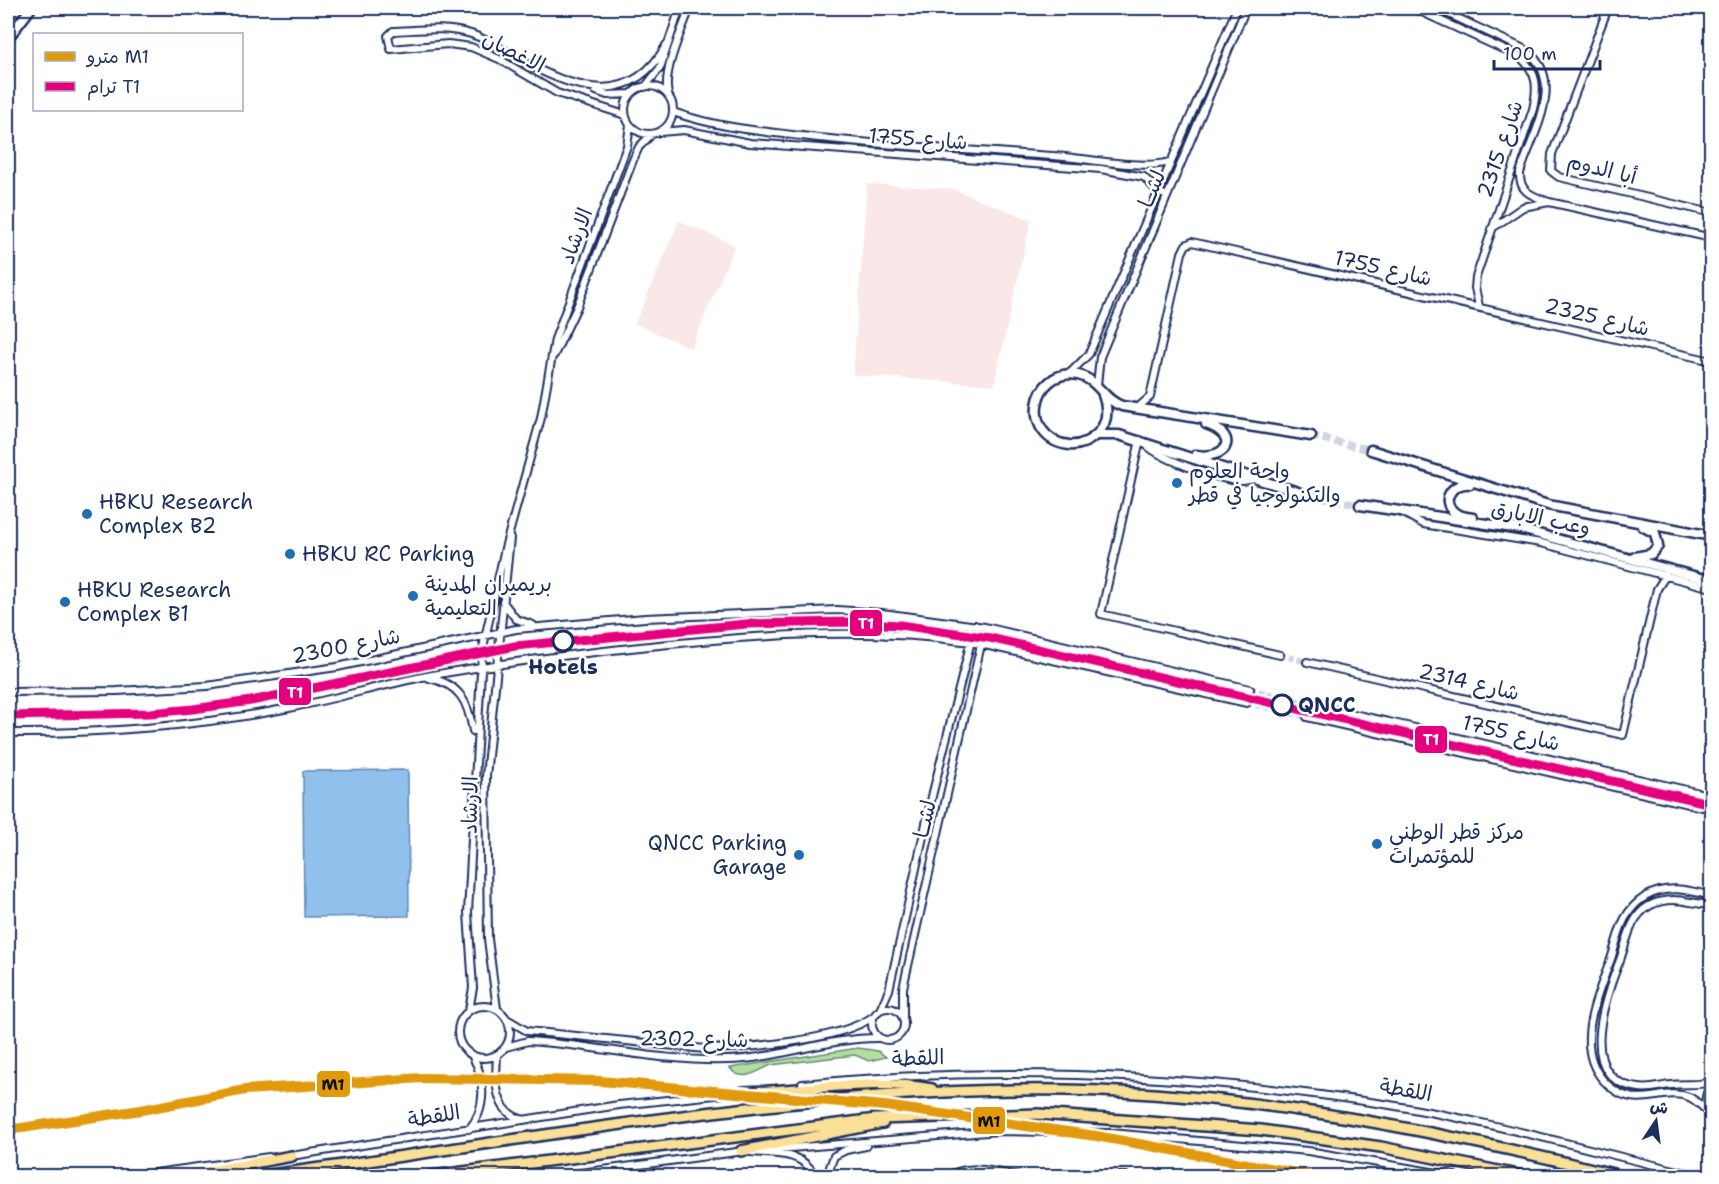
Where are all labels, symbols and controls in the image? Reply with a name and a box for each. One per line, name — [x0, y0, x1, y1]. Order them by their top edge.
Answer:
street label: الاغصان — [478, 24, 550, 80]
legend — [33, 33, 243, 111]
scale bar — [1494, 33, 1600, 71]
text: 100 m — [1503, 42, 1557, 66]
text: مترو M1 — [85, 45, 149, 69]
text: ترام T1 — [87, 75, 140, 101]
street label: شارع 2315 — [1470, 97, 1531, 202]
street label: شارع 1755 — [867, 122, 969, 157]
street label: أبا الدوم — [1564, 147, 1640, 193]
street label: لشــا — [1132, 166, 1172, 212]
street label: الارشاد — [553, 204, 599, 268]
street label: شارع 1755 — [1331, 243, 1435, 294]
street label: شارع 2325 — [1542, 291, 1652, 344]
place label: واحة العلوم والتكنولوجيا في قطر — [1187, 457, 1341, 510]
marker: واحة العلوم والتكنولوجيا في قطر — [1170, 476, 1184, 490]
place label: HBKU Research Complex B2 — [99, 488, 253, 540]
street label: وعب الابارق — [1489, 494, 1593, 542]
marker: HBKU Research Complex B2 — [80, 507, 94, 521]
place label: HBKU RC Parking — [302, 540, 474, 568]
marker: HBKU RC Parking — [283, 547, 297, 561]
place label: بريميران المدينة التعليمية — [425, 570, 552, 622]
place label: HBKU Research Complex B1 — [77, 576, 231, 628]
marker: بريميران المدينة التعليمية — [406, 589, 420, 603]
marker: HBKU Research Complex B1 — [58, 595, 72, 609]
line badge: T1 — [849, 609, 883, 637]
text: T1 — [858, 613, 874, 634]
street label: شارع 2300 — [289, 622, 403, 671]
marker: Hotels — [552, 630, 574, 652]
place label: Hotels — [528, 653, 598, 681]
street label: شارع 2314 — [1416, 657, 1522, 708]
line badge: T1 — [278, 677, 312, 706]
text: T1 — [287, 682, 303, 703]
place label: QNCC — [1298, 691, 1356, 719]
marker: QNCC — [1271, 694, 1293, 716]
street label: شارع 1755 — [1459, 708, 1563, 759]
line badge: T1 — [1414, 725, 1448, 754]
text: T1 — [1423, 729, 1439, 750]
street label: الارشاد — [455, 776, 485, 834]
street label: لشــا — [907, 797, 943, 841]
place label: مركز قطر الوطني للمؤتمرات — [1389, 818, 1524, 870]
place label: QNCC Parking Garage — [648, 829, 787, 881]
marker: مركز قطر الوطني للمؤتمرات — [1370, 837, 1384, 851]
marker: QNCC Parking Garage — [792, 848, 806, 862]
street label: شارع 2302 — [639, 1024, 749, 1055]
street label: اللقطة — [891, 1043, 945, 1073]
line badge: M1 — [316, 1070, 351, 1098]
street label: اللقطة — [1378, 1072, 1434, 1108]
text: M1 — [321, 1074, 345, 1095]
north arrow — [1626, 1091, 1686, 1151]
text: ش — [1648, 1095, 1670, 1119]
street label: اللقطة — [406, 1098, 462, 1134]
line badge: M1 — [972, 1106, 1006, 1135]
text: M1 — [977, 1111, 1001, 1132]

